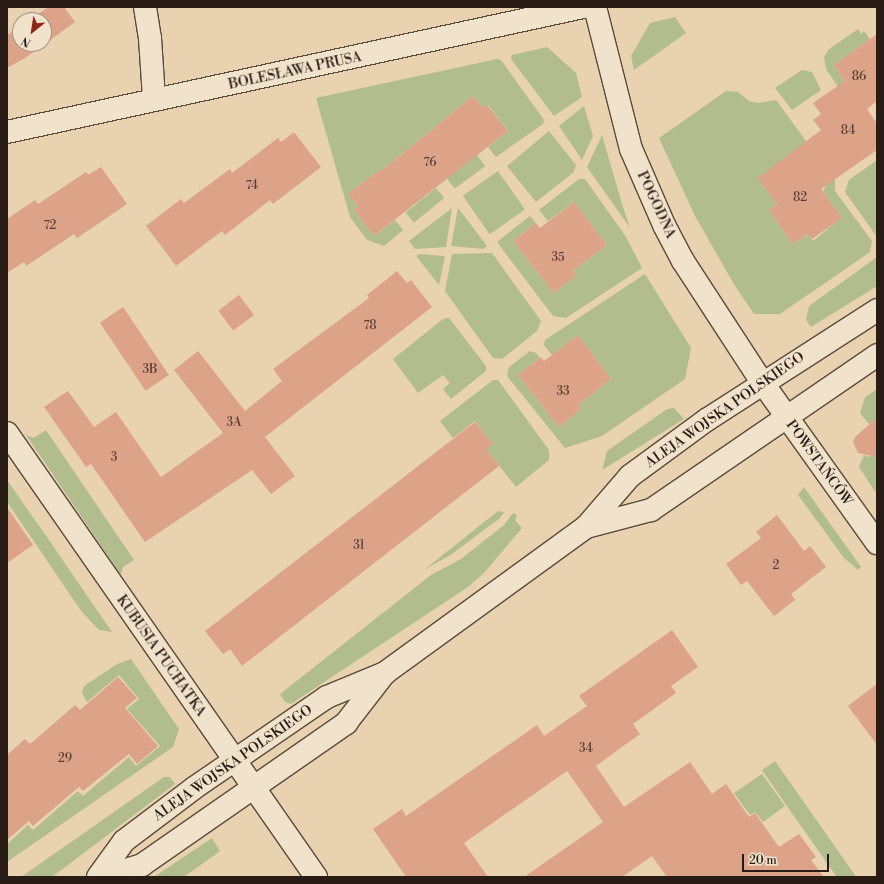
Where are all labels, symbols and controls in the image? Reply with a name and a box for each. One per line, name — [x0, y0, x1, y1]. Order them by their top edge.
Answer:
north arrow — [12, 12, 52, 52]
text: N — [19, 33, 34, 50]
street label: BOLESŁAWA PRUSA — [227, 49, 363, 93]
house number: 86 — [852, 70, 866, 84]
house number: 84 — [841, 124, 855, 138]
house number: 76 — [424, 156, 436, 170]
street label: POGODNA — [633, 169, 679, 241]
house number: 74 — [246, 179, 258, 193]
house number: 82 — [793, 191, 807, 205]
house number: 72 — [44, 219, 56, 233]
house number: 35 — [551, 251, 565, 265]
house number: 78 — [363, 319, 377, 333]
street label: ALEJA WOJSKA POLSKIEGO — [642, 349, 808, 471]
house number: 3B — [142, 363, 158, 377]
house number: 33 — [556, 385, 570, 399]
house number: 3A — [227, 416, 241, 430]
street label: POWSTAŃCÓW — [782, 417, 856, 509]
house number: 3 — [111, 451, 117, 465]
house number: 31 — [353, 539, 365, 553]
house number: 2 — [773, 559, 779, 573]
street label: KUBUSIA PUCHATKA — [113, 592, 209, 720]
street label: ALEJA WOJSKA POLSKIEGO — [150, 702, 316, 824]
house number: 34 — [579, 742, 593, 756]
house number: 29 — [58, 752, 72, 766]
scale bar — [744, 846, 831, 872]
text: 20 m — [749, 853, 777, 868]

